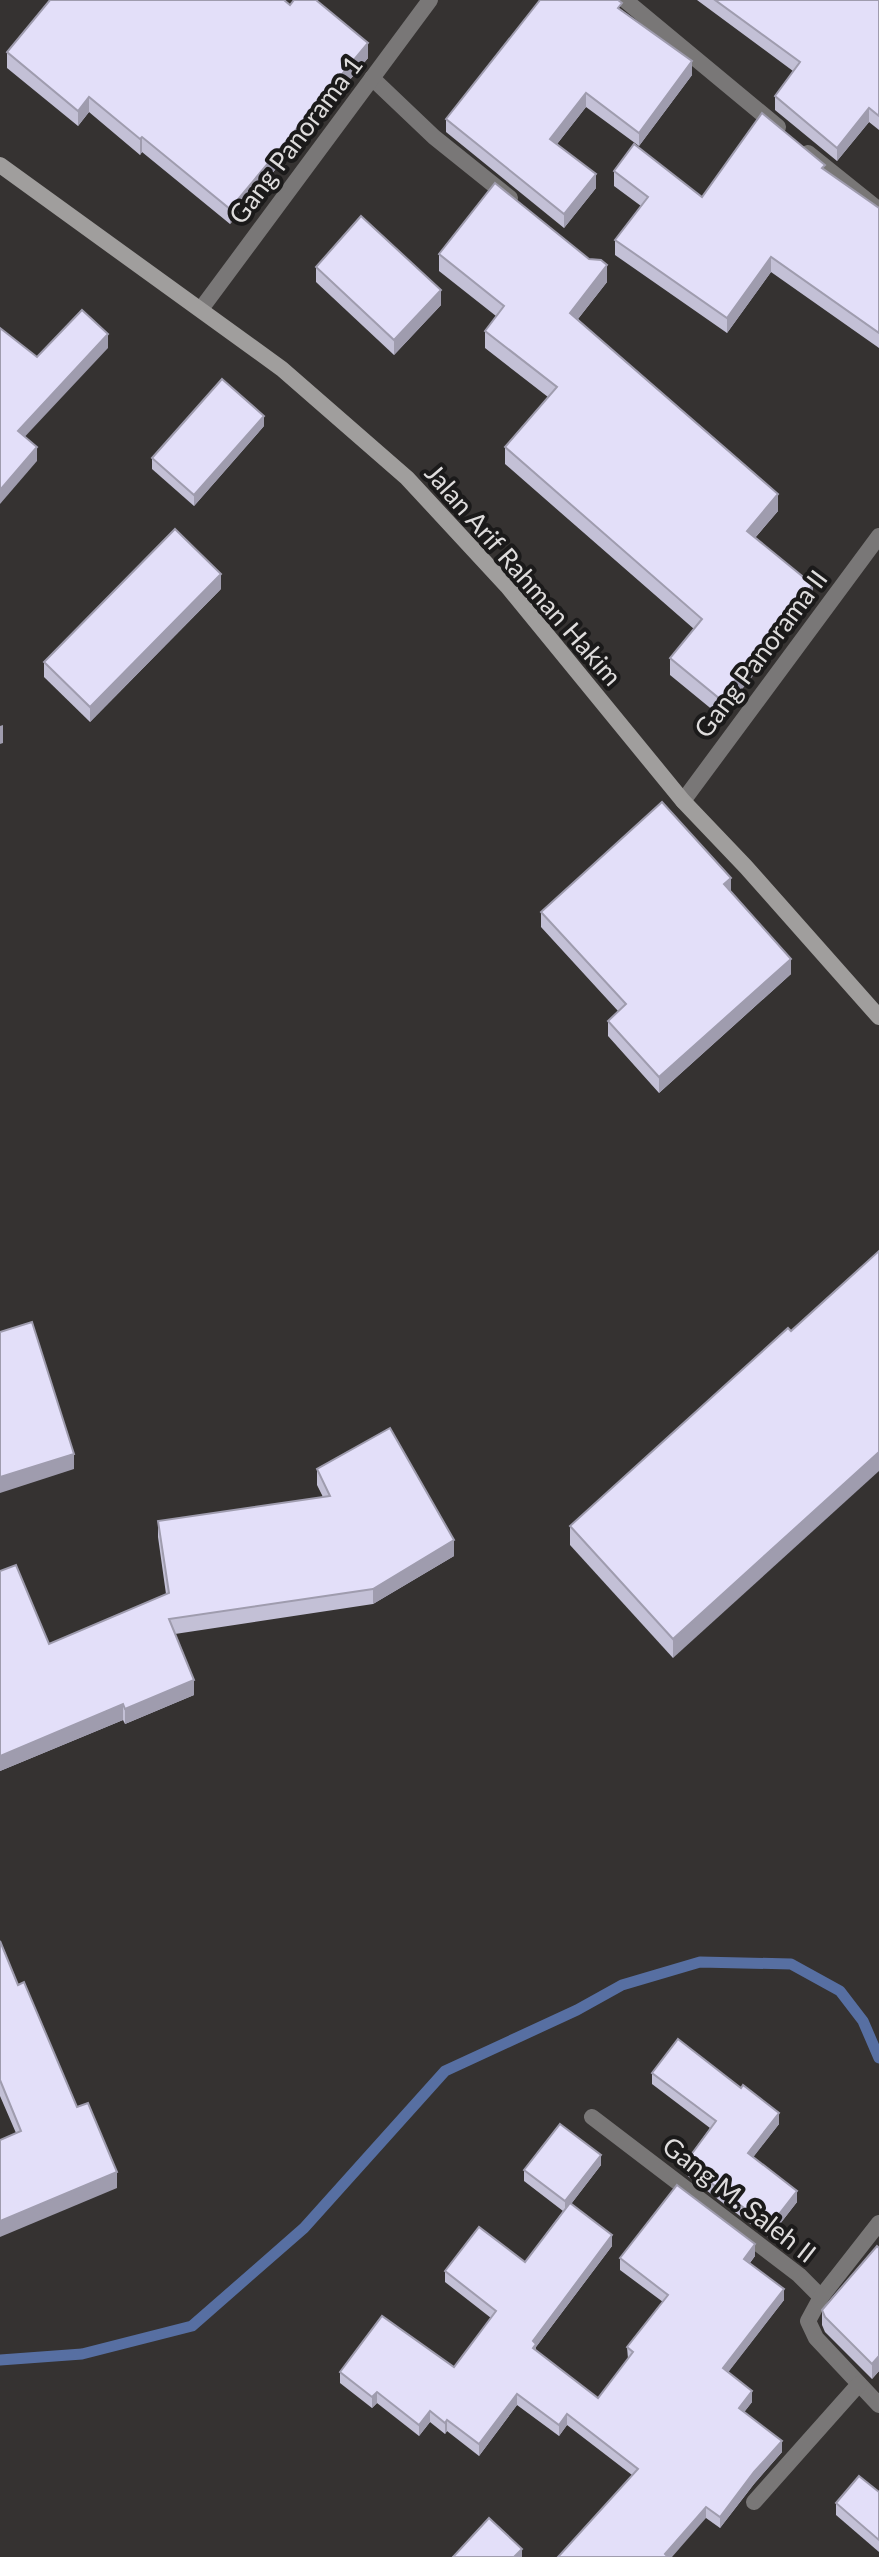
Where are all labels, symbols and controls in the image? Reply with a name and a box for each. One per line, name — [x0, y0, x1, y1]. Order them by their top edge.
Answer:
street label: Gang Panorama 1 — [222, 49, 369, 230]
street label: Jalan Arif Rahman Hakim — [419, 457, 629, 692]
street label: Gang Panorama II — [687, 563, 834, 744]
street label: Gang M. Saleh II — [657, 2129, 823, 2269]

